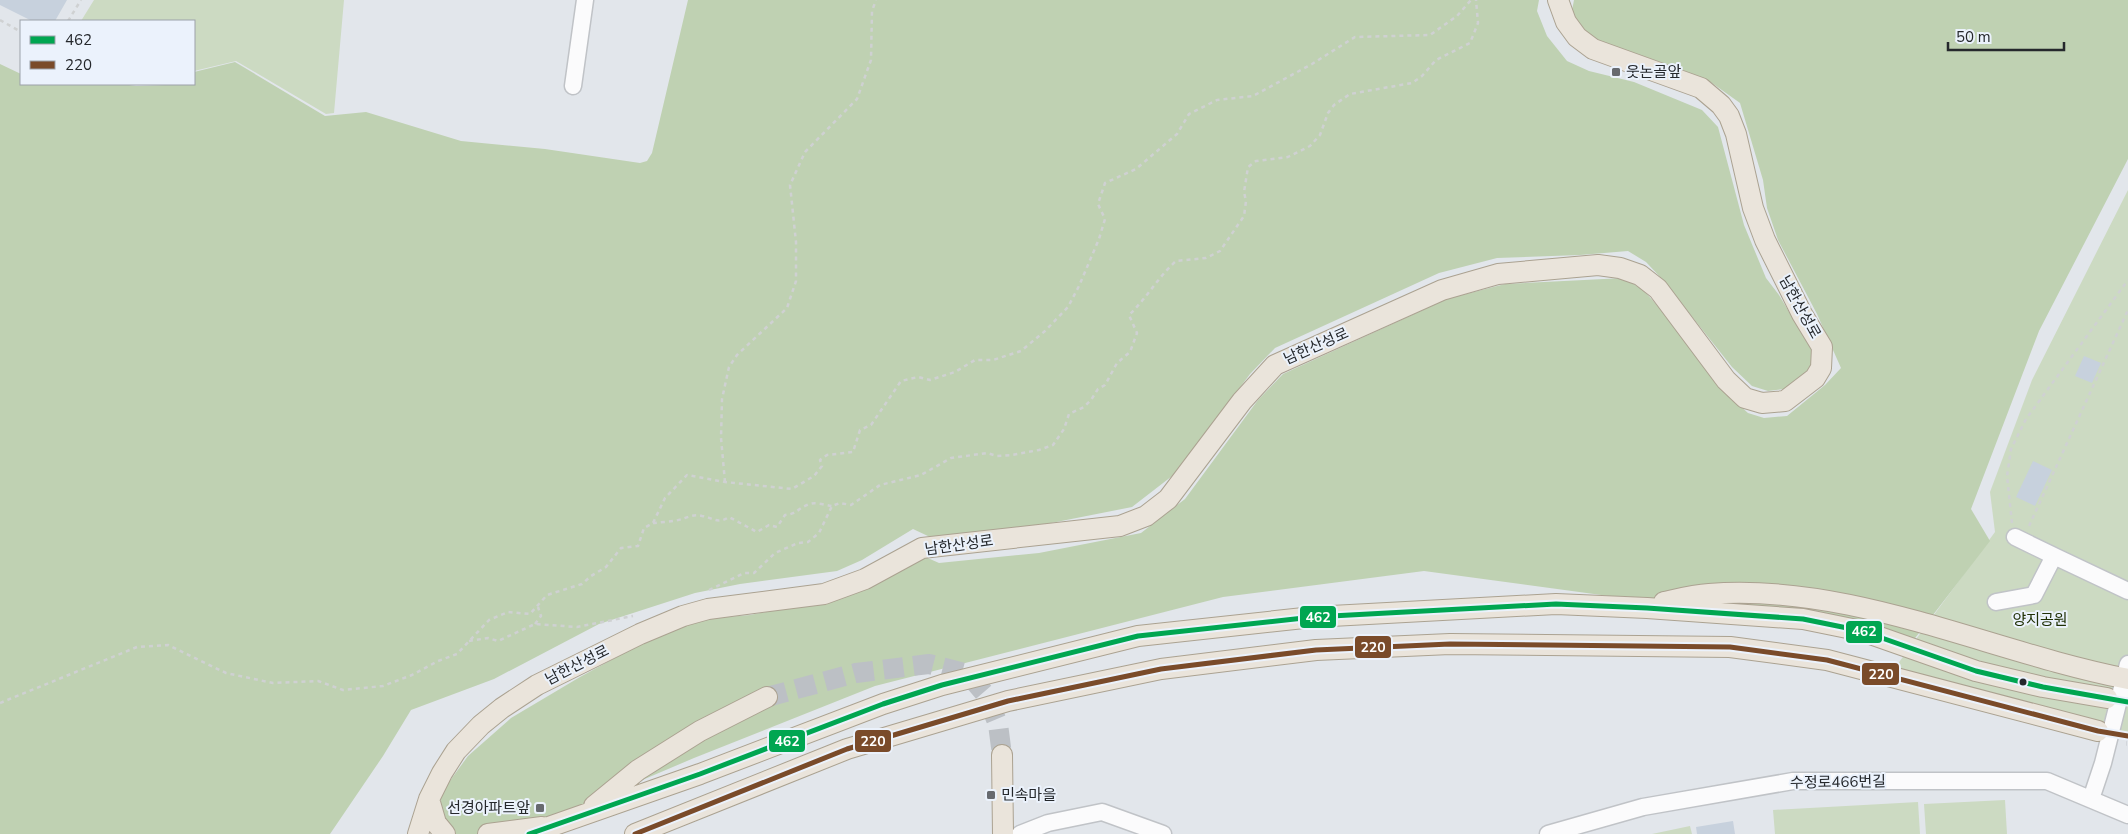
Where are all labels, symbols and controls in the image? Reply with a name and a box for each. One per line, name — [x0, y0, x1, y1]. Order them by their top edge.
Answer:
legend — [20, 20, 195, 85]
scale bar — [1948, 20, 2064, 52]
text: 50 m — [1956, 27, 1991, 47]
text: 462 — [65, 30, 92, 50]
text: 220 — [65, 55, 92, 75]
place label: 웃논골앞 — [1626, 62, 1681, 82]
marker: 웃논골앞 — [1610, 66, 1622, 78]
street label: 남한산성로 — [1775, 272, 1825, 342]
street label: 남한산성로 — [1280, 323, 1352, 369]
street label: 남한산성로 — [923, 530, 995, 560]
line badge: 462 — [1299, 605, 1337, 629]
text: 462 — [1305, 608, 1331, 627]
park label: 양지공원 — [2012, 610, 2068, 630]
line badge: 462 — [1845, 620, 1883, 644]
text: 462 — [1851, 622, 1877, 641]
line badge: 220 — [1354, 635, 1392, 659]
text: 220 — [1360, 638, 1386, 657]
street label: 남한산성로 — [542, 640, 612, 690]
line badge: 220 — [1861, 662, 1900, 686]
text: 220 — [1868, 665, 1894, 684]
unlabelled marker — [2018, 677, 2028, 687]
line badge: 462 — [768, 729, 806, 753]
line badge: 220 — [854, 729, 892, 753]
text: 462 — [774, 732, 800, 751]
text: 220 — [860, 732, 886, 751]
street label: 수정로466번길 — [1790, 771, 1886, 793]
place label: 민속마을 — [1001, 785, 1056, 805]
marker: 민속마을 — [985, 789, 997, 801]
place label: 선경아파트앞 — [447, 798, 530, 818]
marker: 선경아파트앞 — [534, 802, 546, 814]

